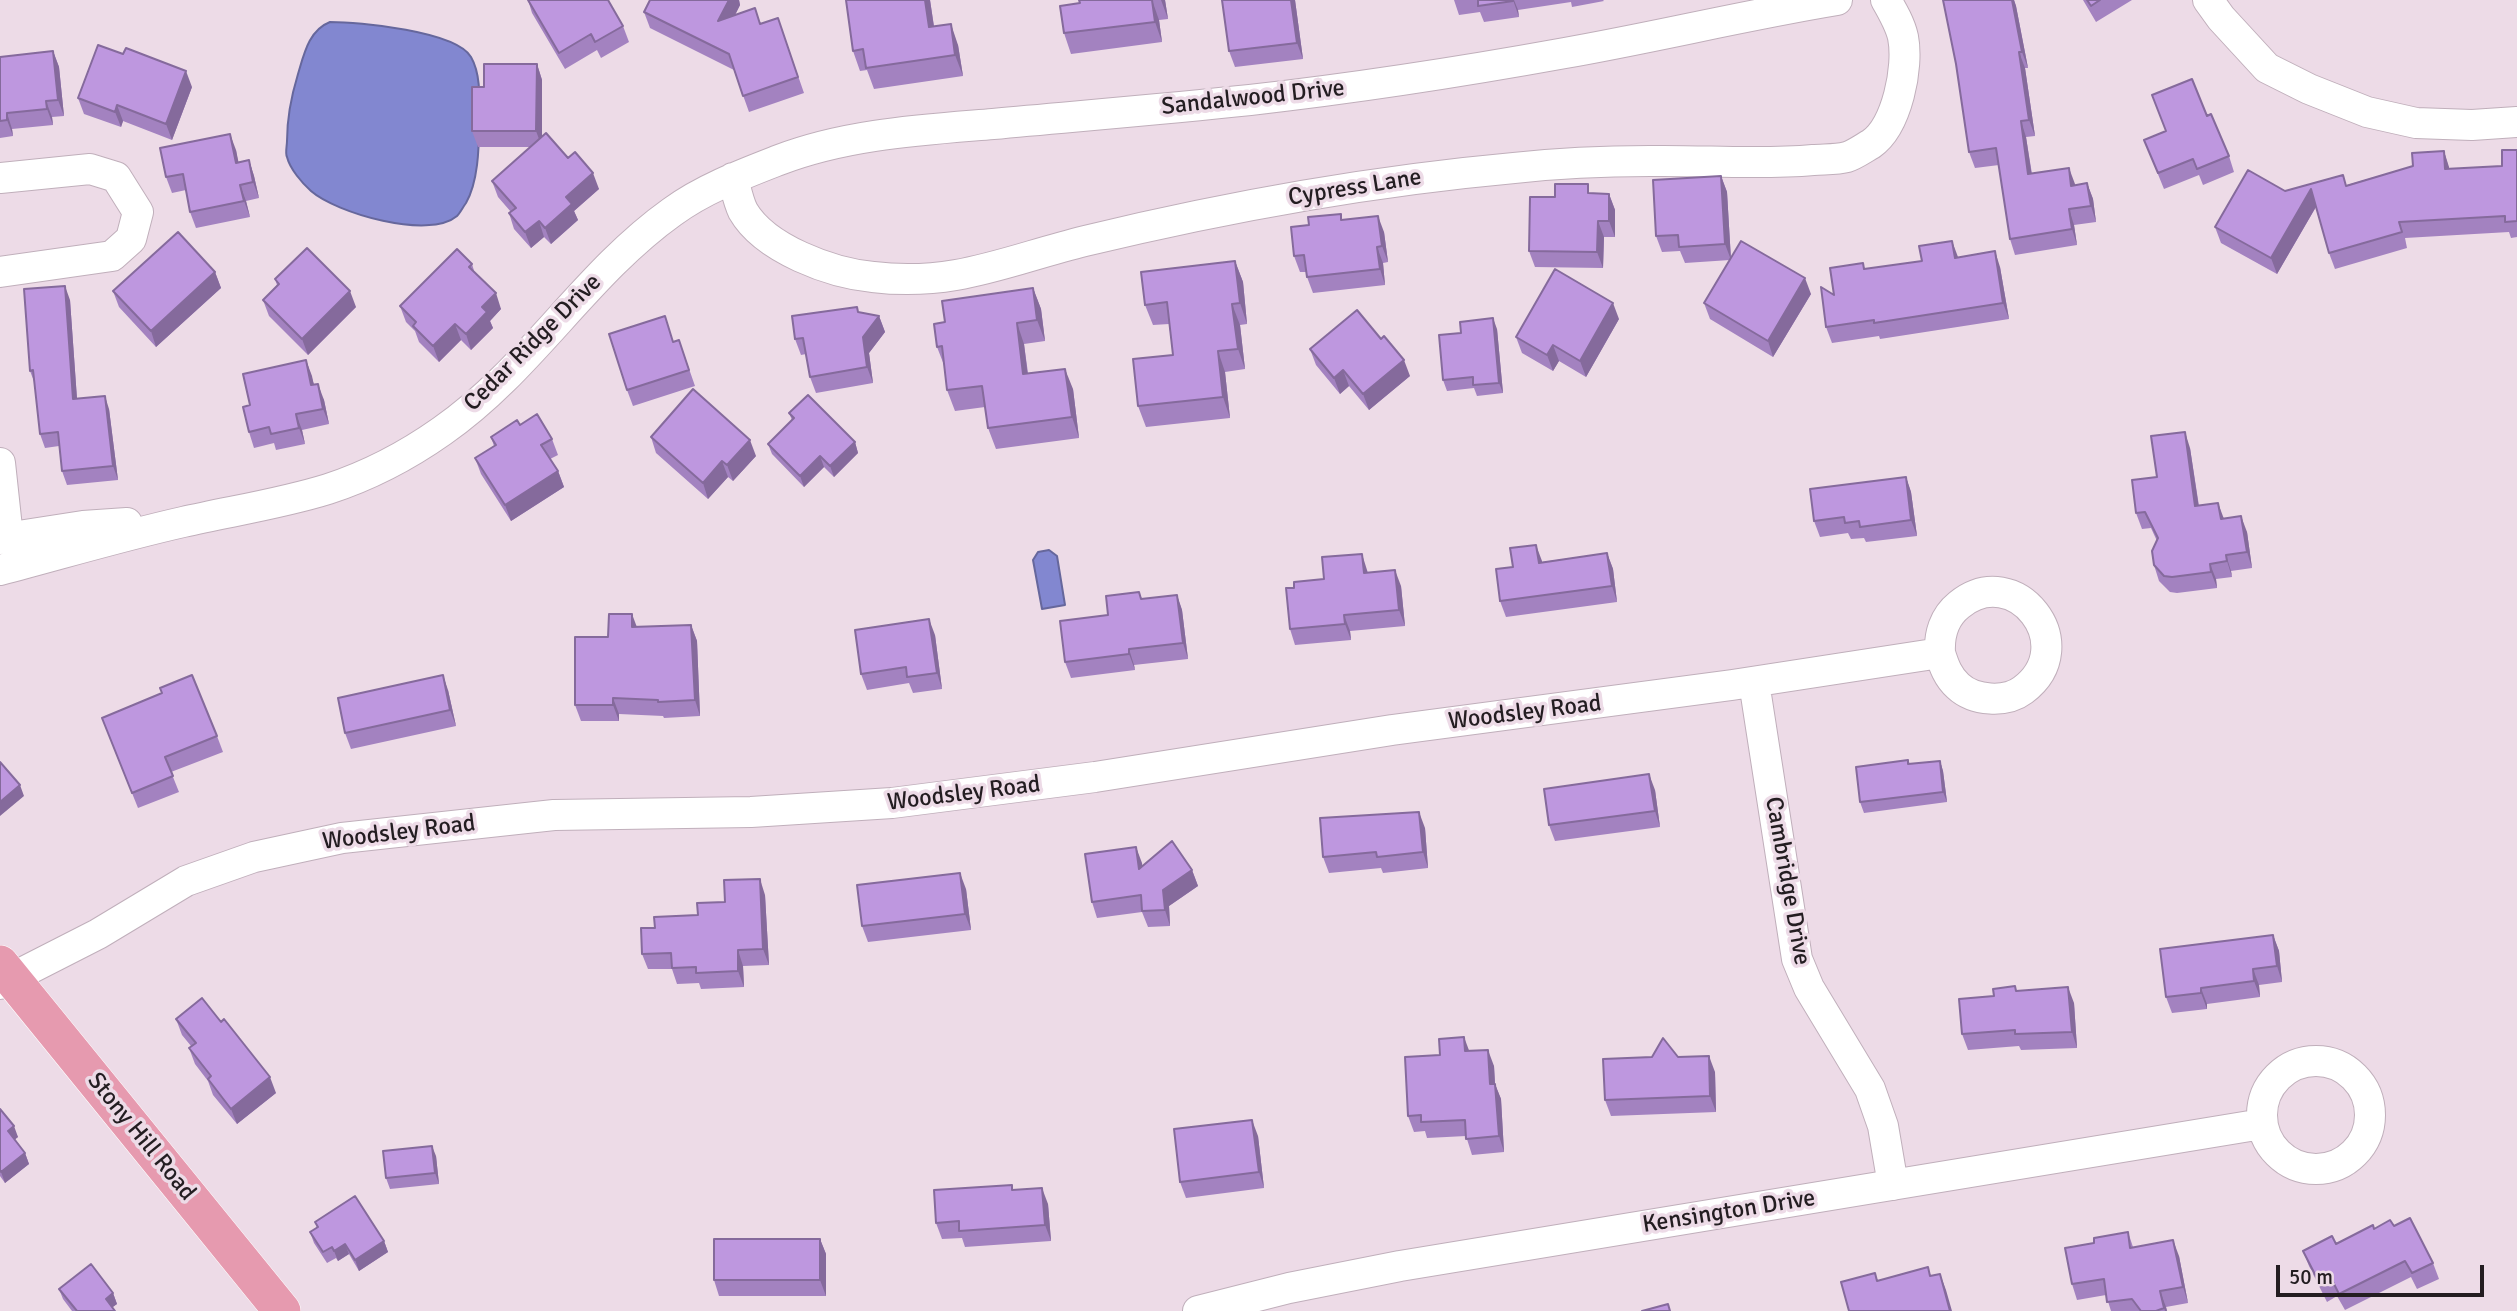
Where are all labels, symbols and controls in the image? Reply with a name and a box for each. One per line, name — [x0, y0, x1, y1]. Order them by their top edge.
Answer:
street label: Sandalwood Drive — [1160, 74, 1346, 122]
street label: Cypress Lane — [1286, 163, 1424, 213]
street label: Cedar Ridge Drive — [458, 268, 608, 418]
street label: Woodsley Road — [1447, 689, 1603, 737]
street label: Woodsley Road — [886, 770, 1042, 818]
street label: Cambridge Drive — [1758, 795, 1816, 967]
street label: Woodsley Road — [321, 809, 477, 857]
street label: Stony Hill Road — [81, 1067, 201, 1207]
street label: Kensington Drive — [1641, 1184, 1817, 1240]
scale bar — [2279, 1252, 2487, 1296]
text: 50 m — [2289, 1264, 2333, 1290]

